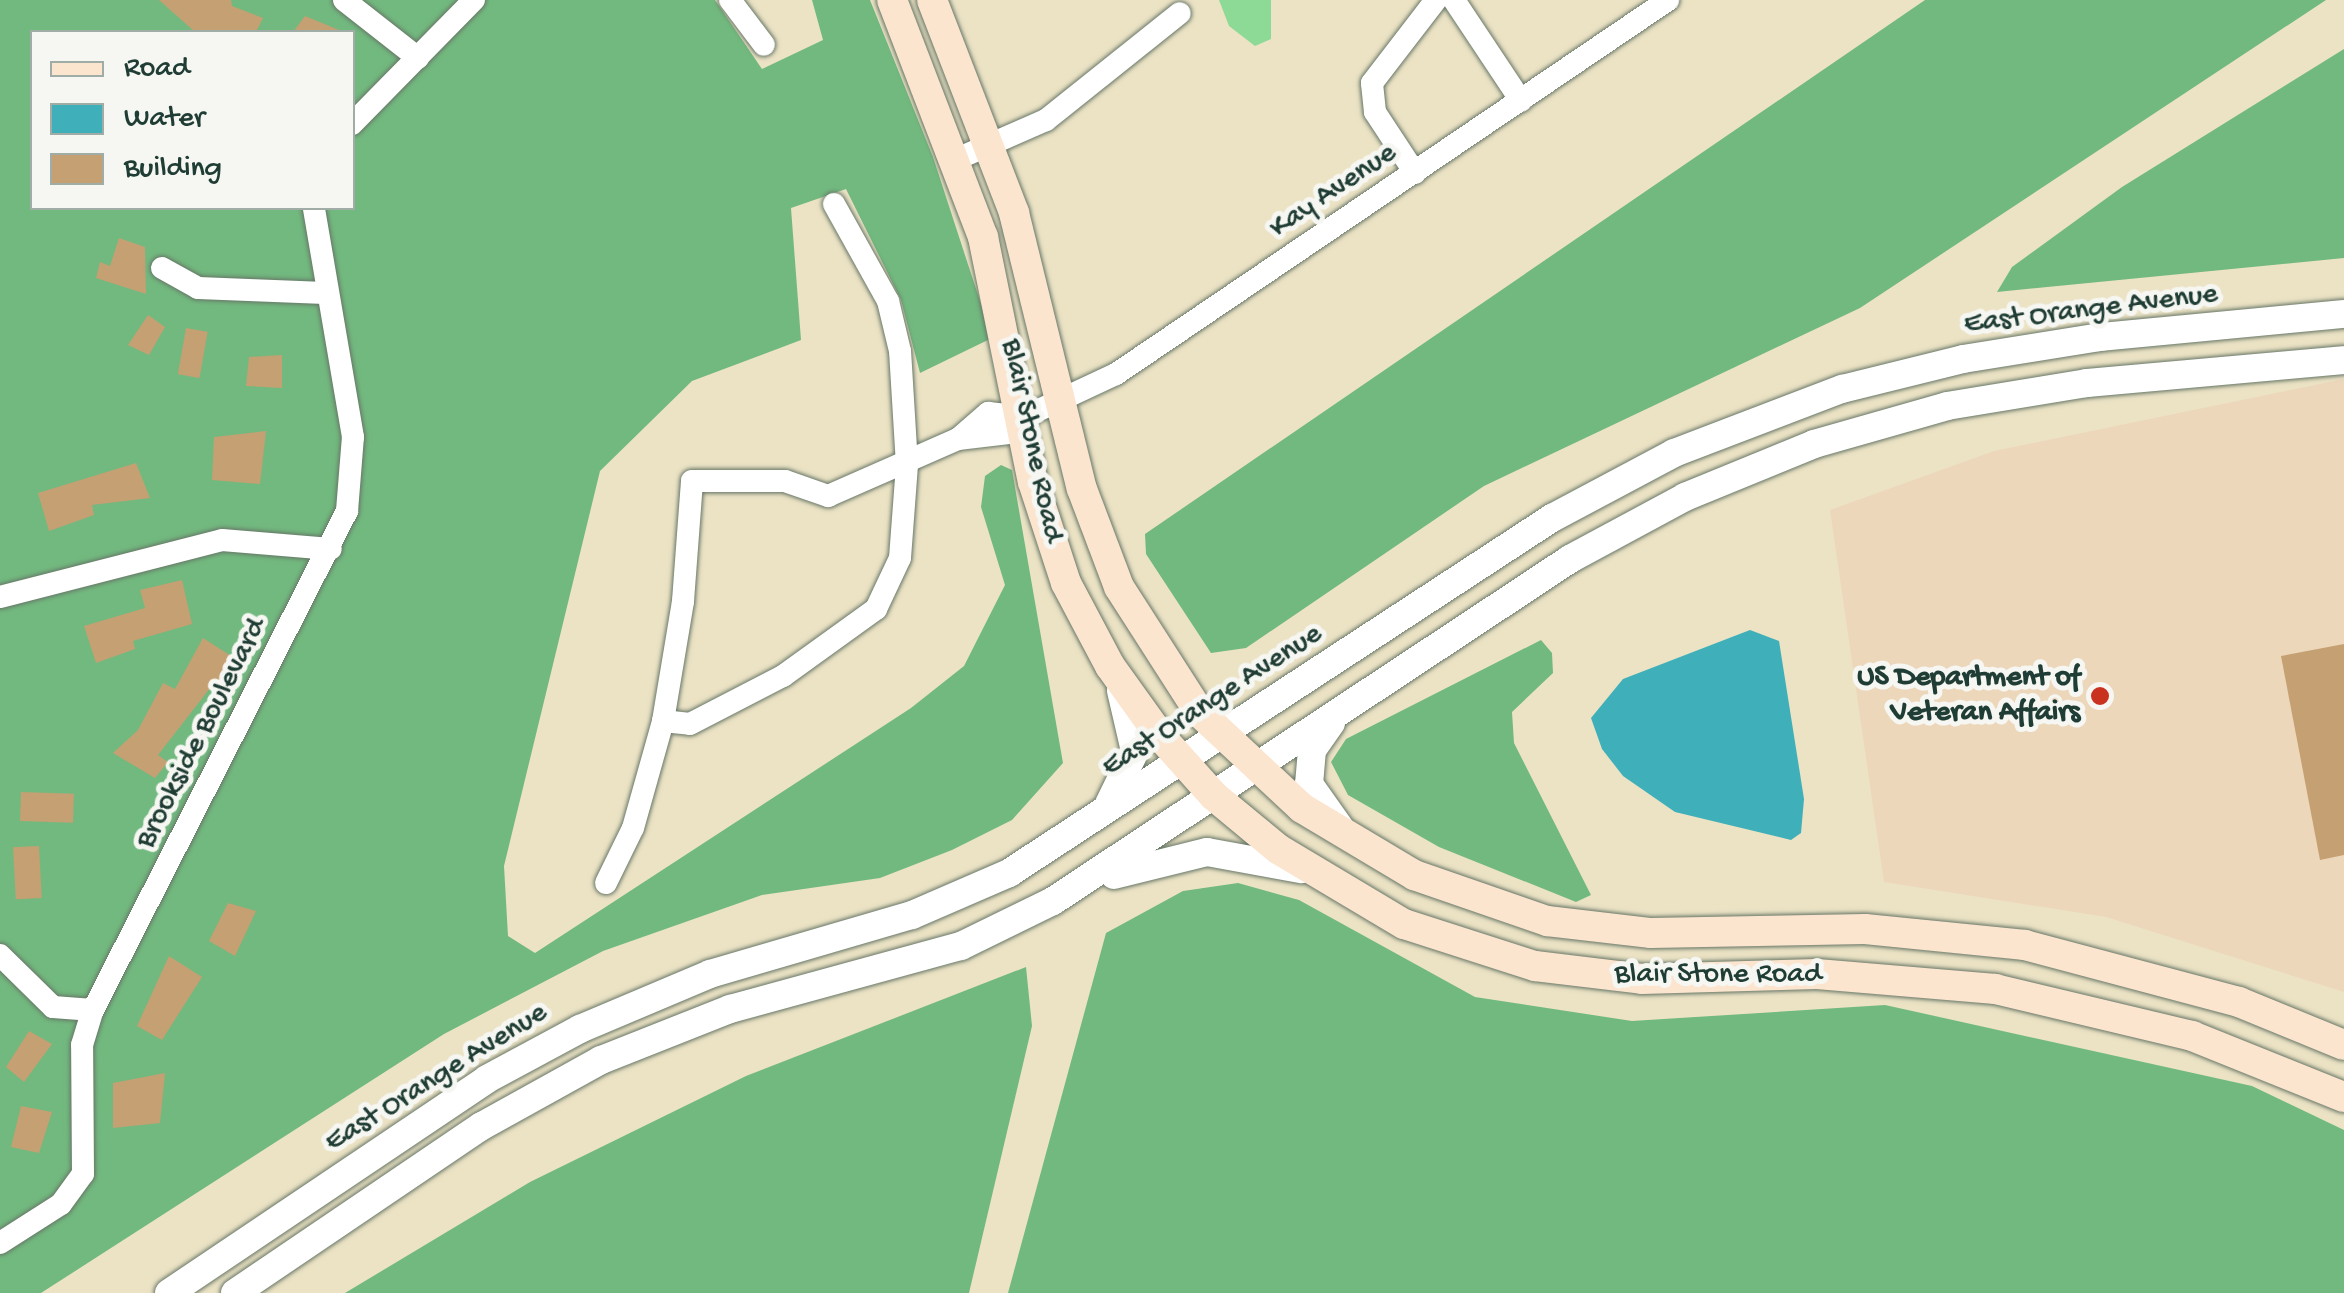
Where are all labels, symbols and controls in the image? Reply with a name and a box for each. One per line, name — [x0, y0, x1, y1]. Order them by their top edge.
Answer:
legend — [30, 30, 355, 210]
text: Road — [124, 52, 190, 87]
text: Water — [124, 102, 205, 137]
street label: Kay Avenue — [1264, 136, 1404, 248]
text: Building — [124, 152, 222, 187]
street label: East Orange Avenue — [1962, 278, 2220, 344]
street label: Blair Stone Road — [991, 336, 1069, 546]
street label: Brookside Boulevard — [129, 613, 277, 855]
street label: East Orange Avenue — [1096, 617, 1330, 787]
place label: US Department of Veteran Affairs — [1857, 661, 2080, 732]
marker: US Department of Veteran Affairs — [2089, 685, 2111, 707]
street label: Blair Stone Road — [1615, 958, 1821, 994]
street label: East Orange Avenue — [319, 996, 555, 1162]

